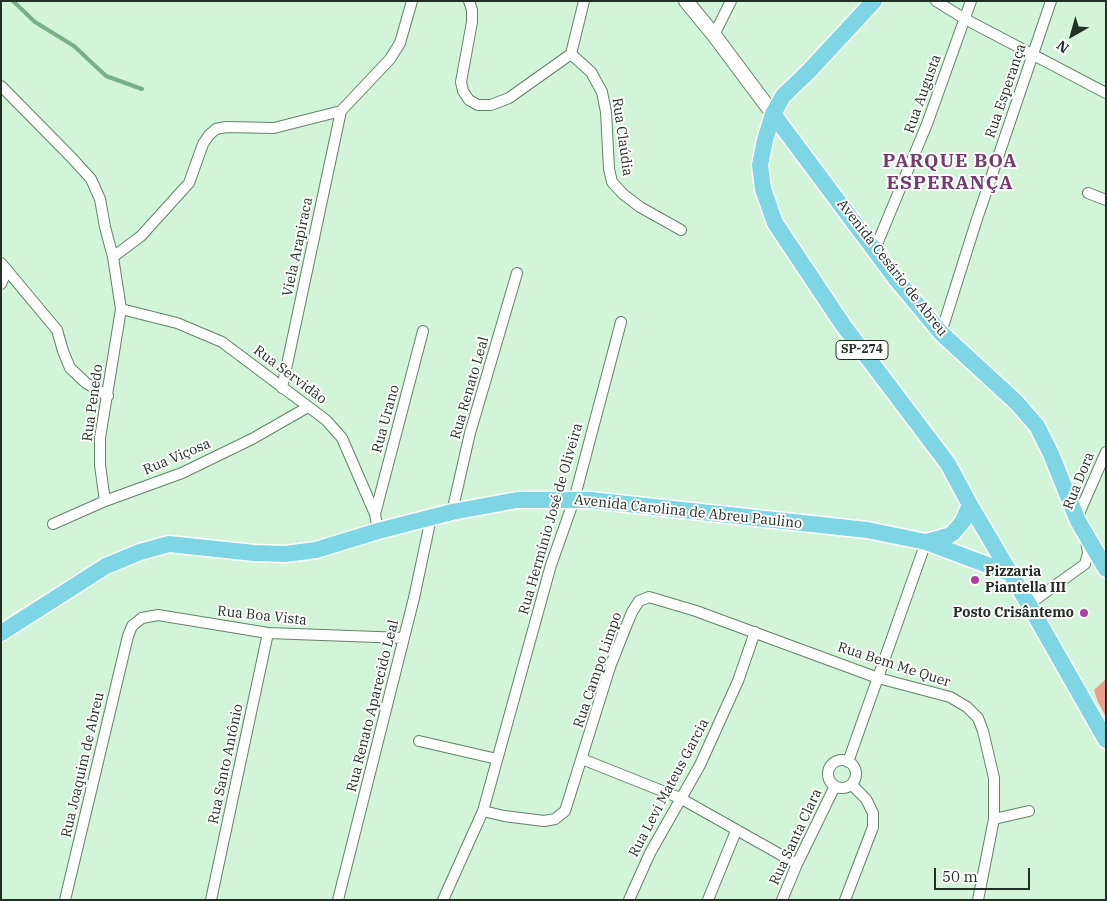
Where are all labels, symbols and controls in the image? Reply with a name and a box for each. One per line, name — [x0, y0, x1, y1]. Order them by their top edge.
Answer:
north arrow — [1047, 10, 1097, 60]
text: N — [1053, 36, 1073, 57]
street label: Rua Esperança — [982, 42, 1030, 140]
street label: Rua Augusta — [901, 52, 945, 136]
street label: Rua Claúdia — [608, 97, 636, 177]
district label: PARQUE BOA ESPERANÇA — [881, 151, 1019, 195]
street label: Viela Arapiraca — [279, 196, 317, 298]
street label: Avenida Cesário de Abreu — [833, 196, 951, 340]
street label: Rua Renato Leal — [447, 335, 493, 441]
road number: SP-274 — [836, 340, 888, 360]
street label: Rua Servidão — [250, 342, 330, 408]
street label: Rua Penedo — [79, 363, 107, 443]
street label: Rua Urano — [369, 383, 403, 455]
street label: Rua Hermínio José de Oliveira — [516, 421, 586, 617]
street label: Rua Viçosa — [141, 435, 213, 479]
street label: Rua Dora — [1060, 450, 1098, 512]
street label: Avenida Carolina de Abreu Paulino — [573, 492, 803, 532]
place label: Pizzaria Piantella III — [985, 564, 1066, 596]
marker: Pizzaria Piantella III — [969, 574, 981, 586]
street label: Rua Boa Vista — [216, 603, 308, 629]
place label: Posto Crisântemo — [953, 605, 1074, 621]
marker: Posto Crisântemo — [1078, 607, 1090, 619]
street label: Rua Campo Limpo — [570, 610, 626, 730]
street label: Rua Renato Aparecido Leal — [343, 618, 403, 794]
street label: Rua Bem Me Quer — [835, 639, 953, 691]
street label: Rua Joaquim de Abreu — [58, 691, 108, 839]
street label: Rua Santo Antônio — [205, 702, 247, 826]
street label: Rua Levi Mateus Garcia — [625, 716, 713, 860]
street label: Rua Santa Clara — [766, 786, 826, 888]
scale bar — [937, 858, 1033, 890]
text: 50 m — [942, 867, 978, 886]

